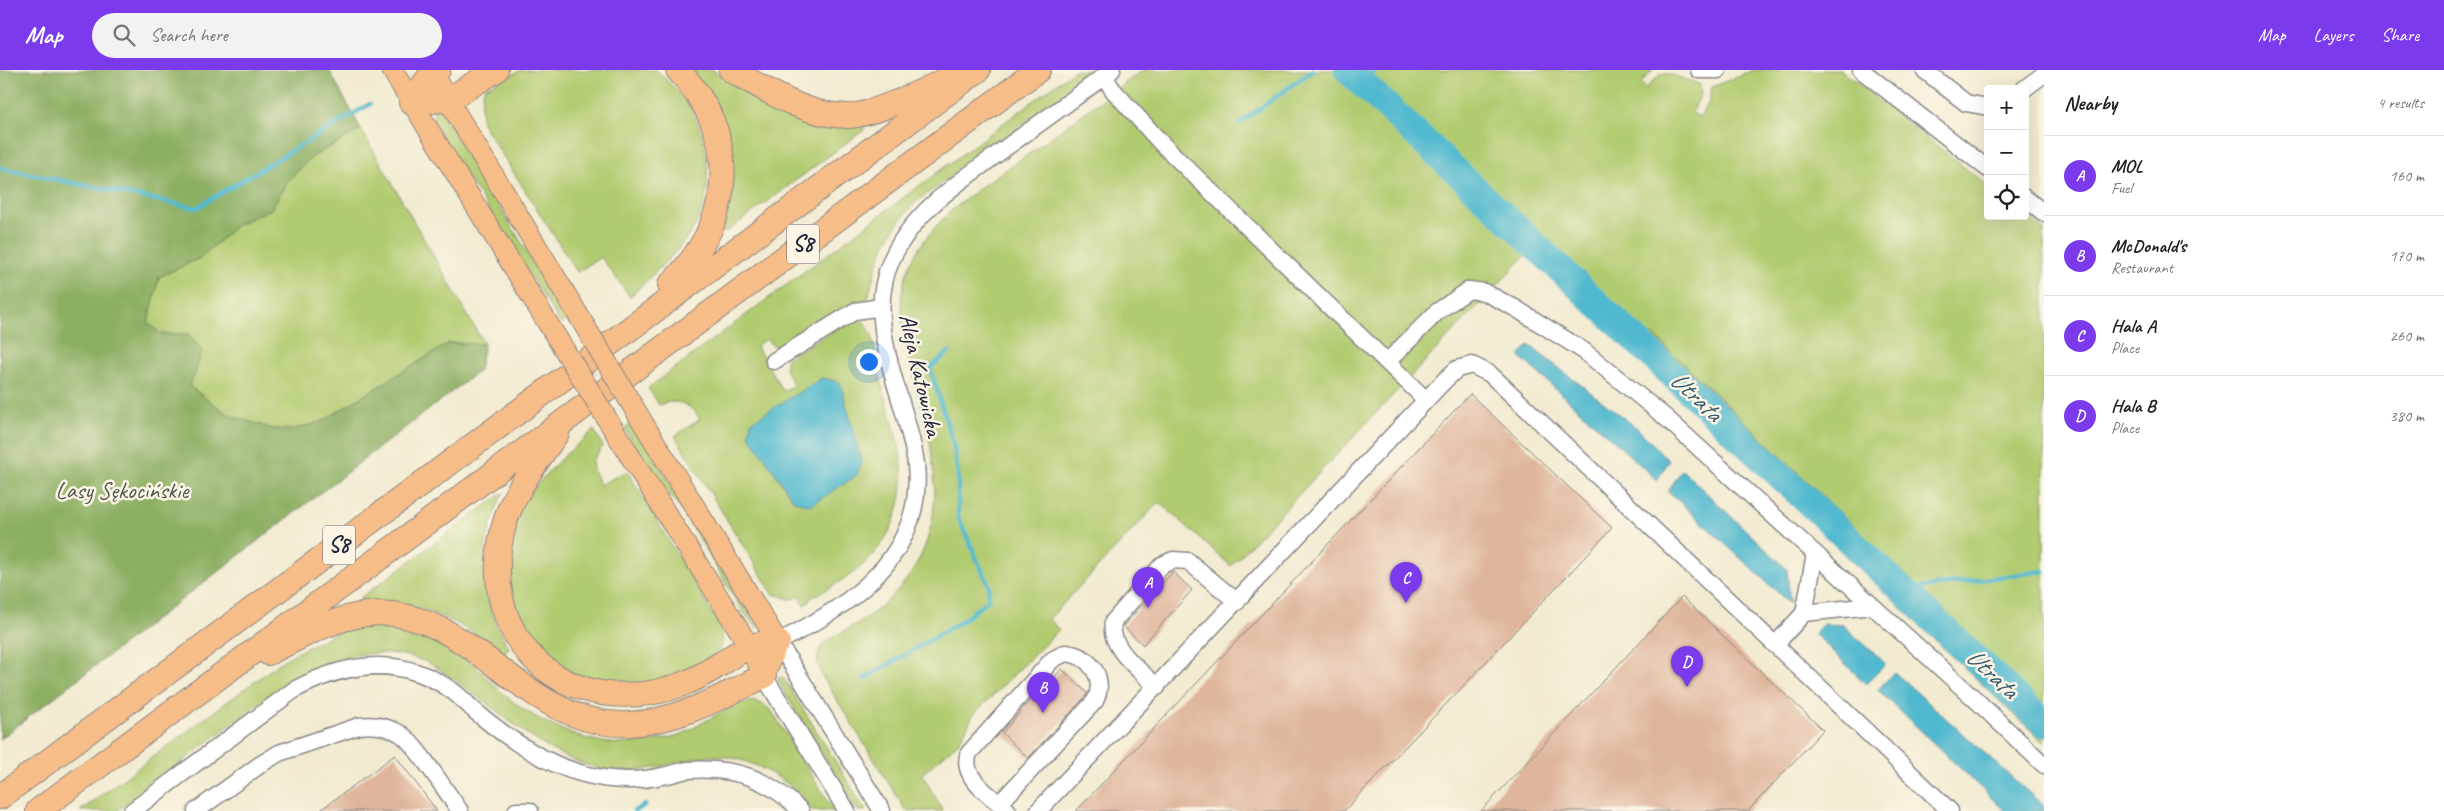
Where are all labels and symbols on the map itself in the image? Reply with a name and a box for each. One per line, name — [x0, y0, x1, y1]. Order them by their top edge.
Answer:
road number: S8 — [787, 224, 819, 263]
street label: Aleja Katowicka — [892, 311, 950, 441]
your location — [856, 349, 882, 375]
water label: Utrata — [1663, 364, 1730, 429]
park label: Lasy Sękocińskie — [56, 475, 191, 505]
road number: S8 — [323, 526, 355, 564]
pin: C — [1390, 562, 1422, 603]
pin: A — [1132, 567, 1164, 608]
water label: Utrata — [1959, 641, 2026, 706]
pin: D — [1671, 646, 1703, 687]
pin: B — [1027, 672, 1059, 713]

